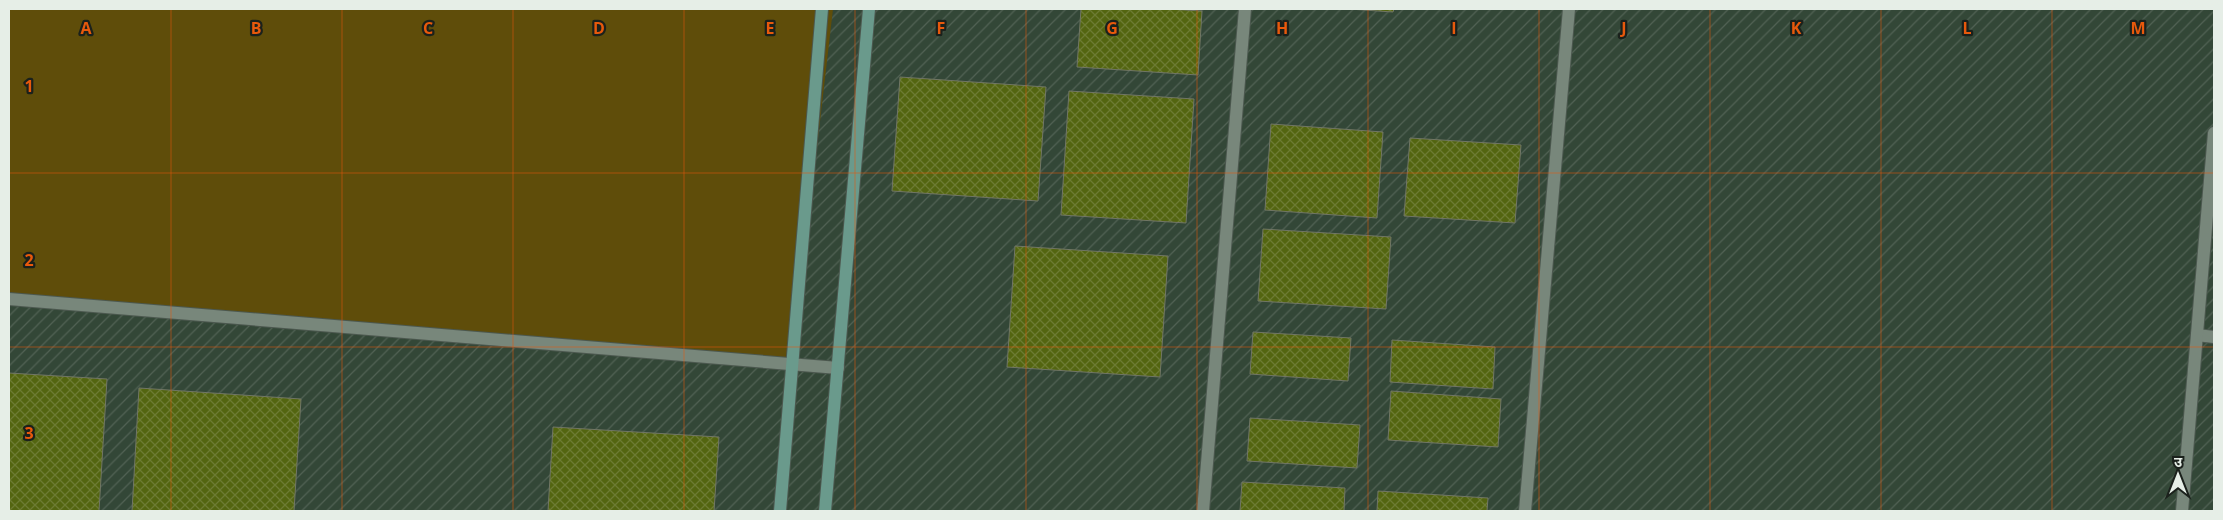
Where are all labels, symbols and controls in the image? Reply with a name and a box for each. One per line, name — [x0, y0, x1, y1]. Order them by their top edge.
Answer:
text: A — [80, 17, 92, 39]
text: B — [251, 17, 261, 39]
text: C — [423, 17, 433, 39]
text: D — [593, 17, 605, 39]
text: E — [766, 17, 775, 39]
text: F — [937, 17, 945, 39]
text: G — [1106, 17, 1118, 39]
text: H — [1276, 17, 1288, 39]
text: I — [1451, 17, 1457, 39]
text: J — [1619, 17, 1627, 39]
text: K — [1791, 17, 1802, 39]
text: L — [1962, 17, 1972, 39]
text: M — [2130, 17, 2146, 39]
text: 1 — [24, 75, 34, 97]
text: 2 — [24, 249, 34, 271]
text: 3 — [24, 422, 34, 444]
north arrow — [2153, 450, 2203, 500]
text: उ — [2174, 452, 2183, 471]

